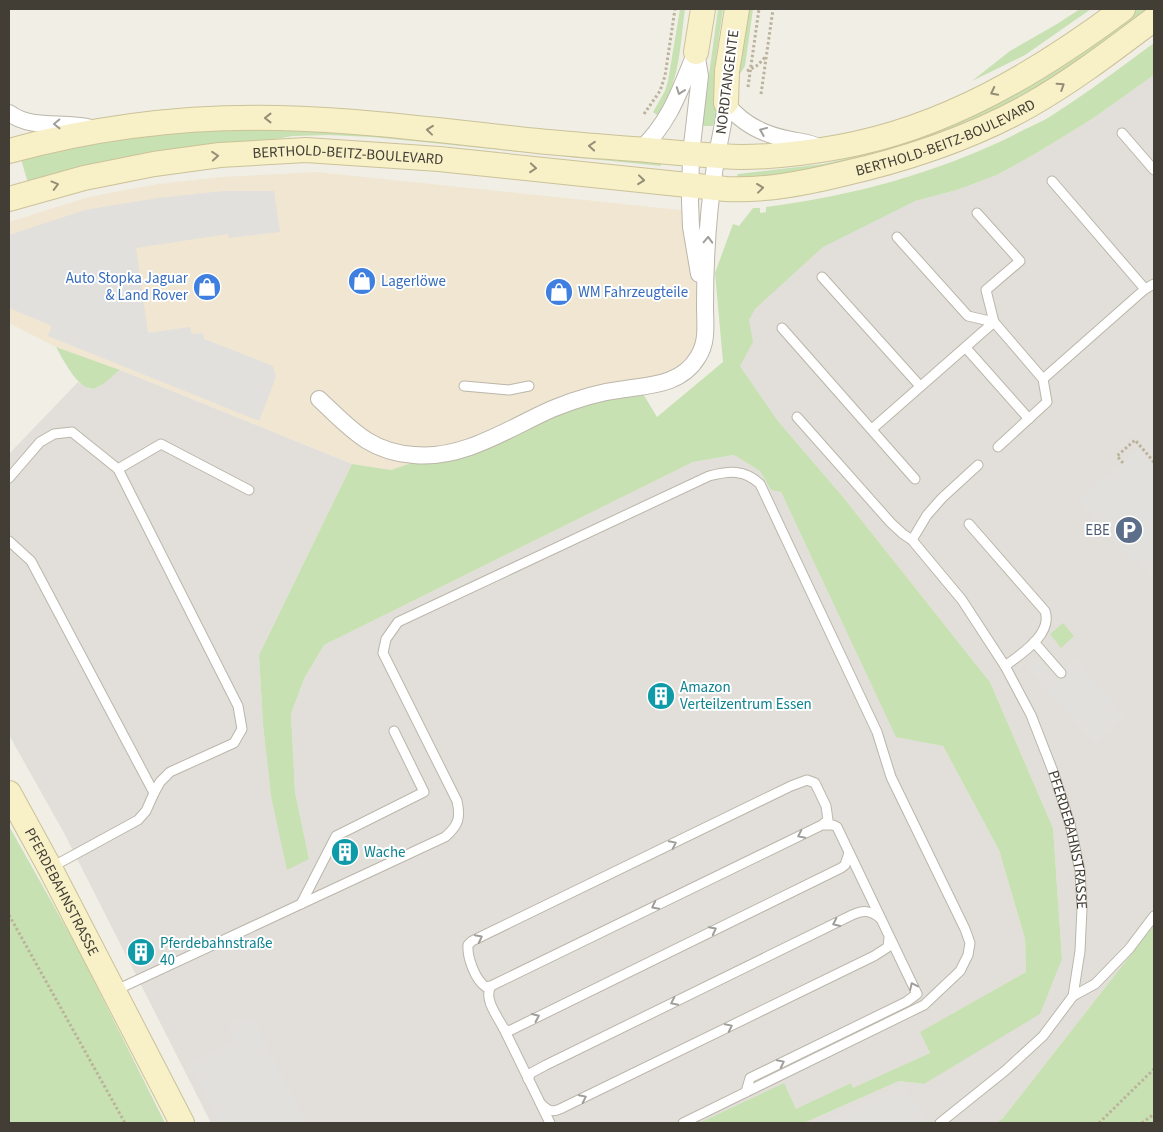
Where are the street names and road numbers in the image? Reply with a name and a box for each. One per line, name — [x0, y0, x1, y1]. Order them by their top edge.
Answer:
street label: NORDTANGENTE — [711, 28, 744, 136]
street label: BERTHOLD-BEITZ-BOULEVARD — [853, 94, 1039, 181]
street label: BERTHOLD-BEITZ-BOULEVARD — [252, 140, 444, 170]
street label: PFERDEBAHNSTRASSE — [1042, 768, 1092, 910]
street label: PFERDEBAHNSTRASSE — [19, 824, 104, 960]

